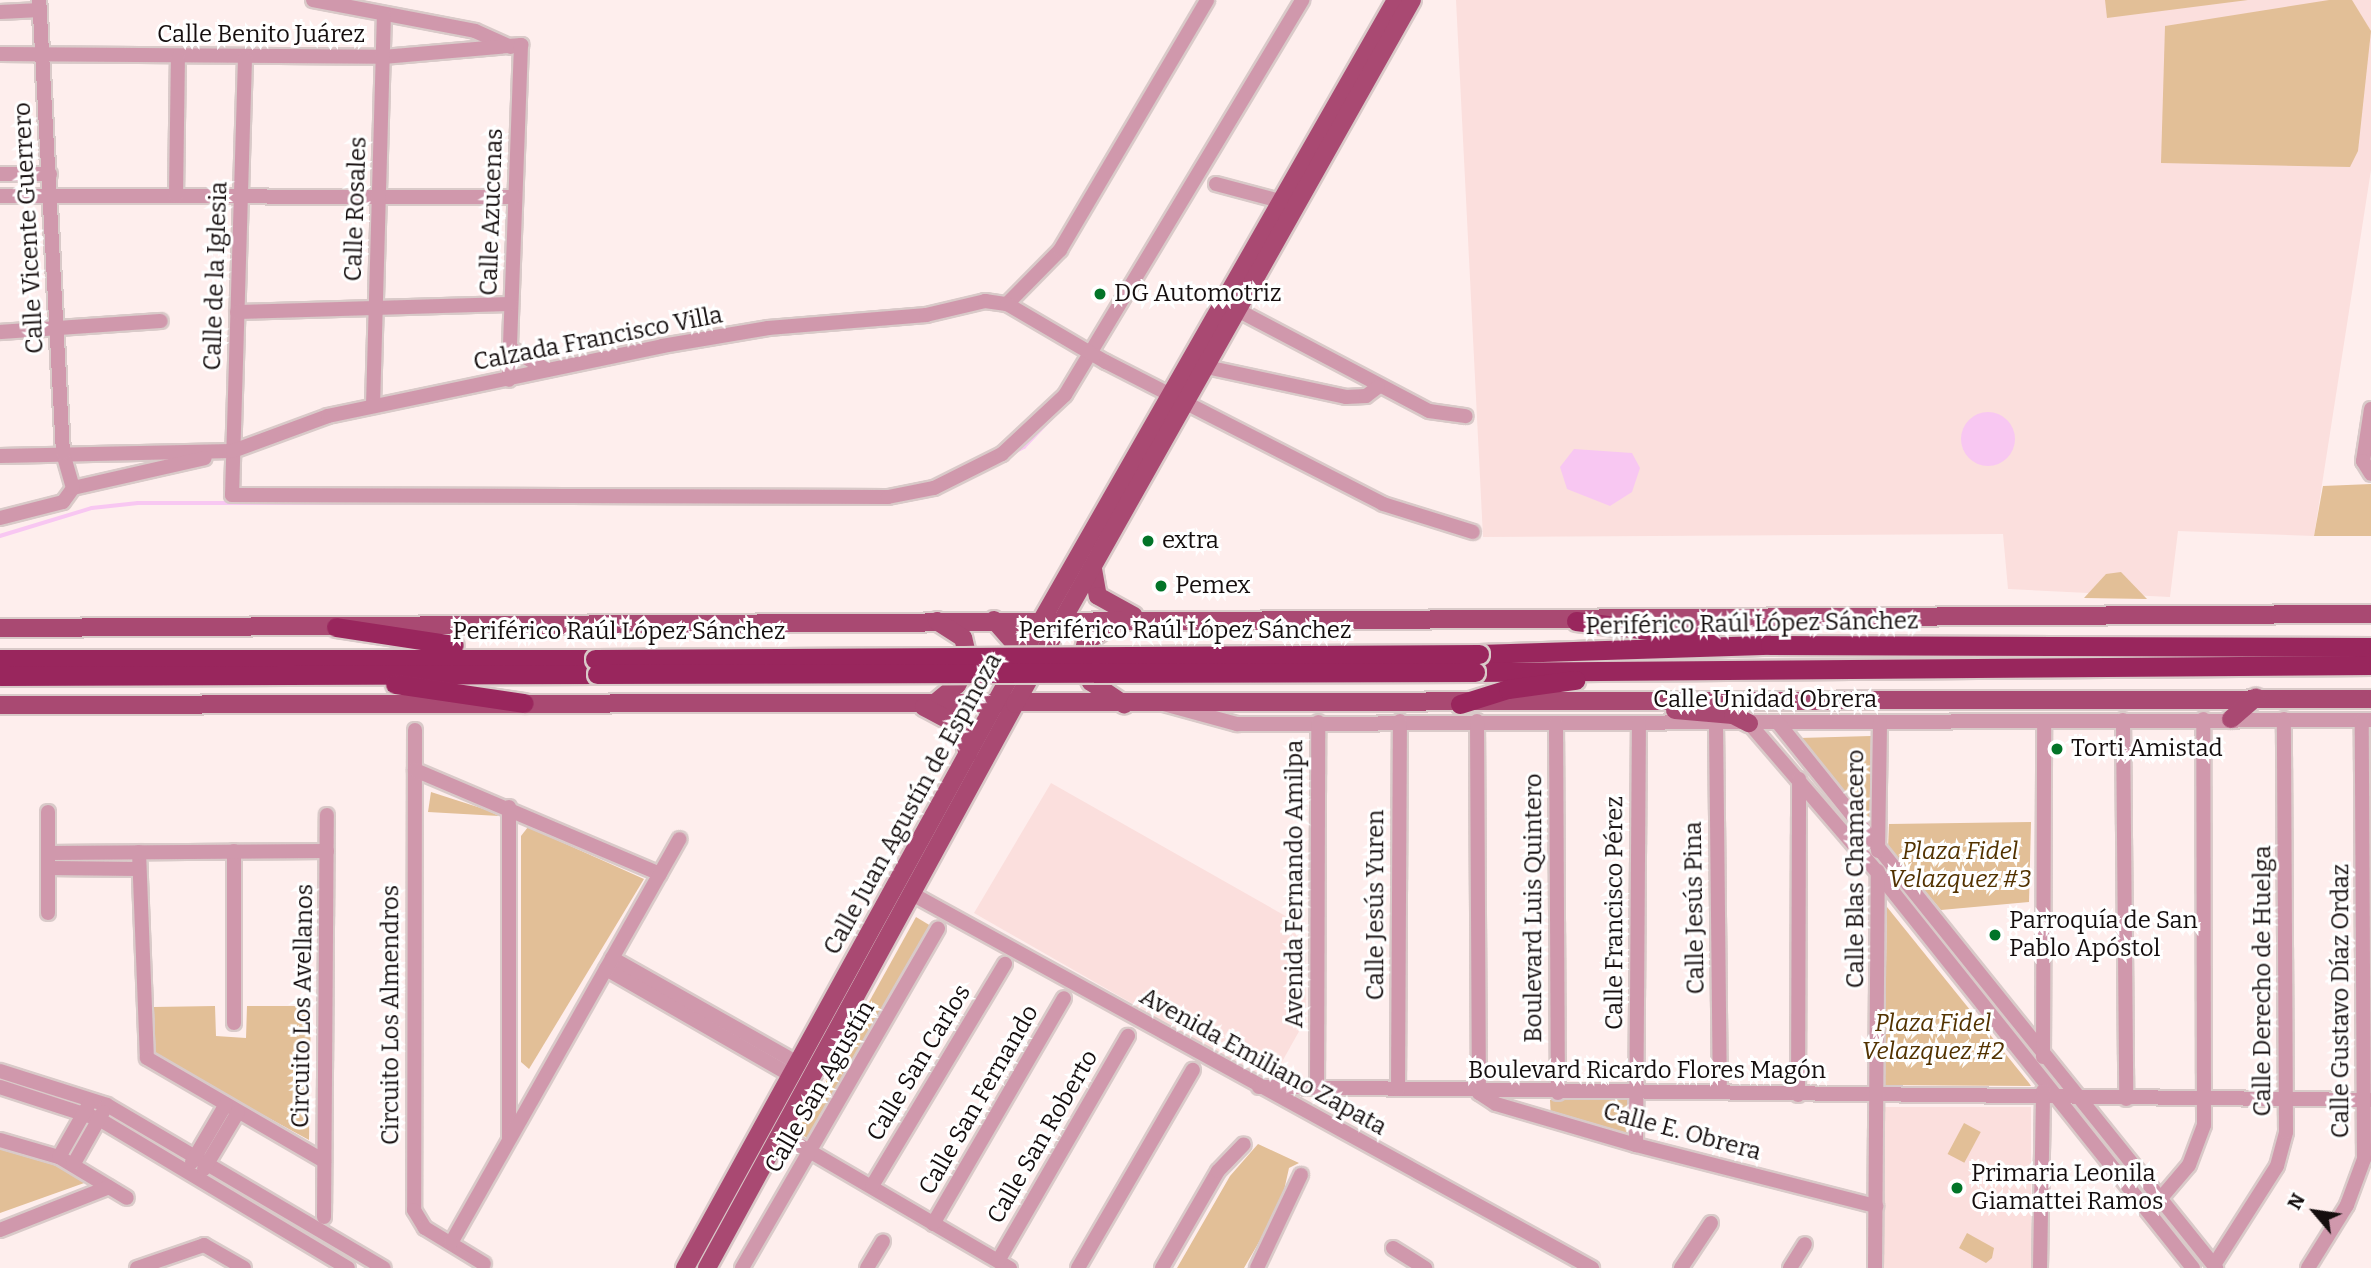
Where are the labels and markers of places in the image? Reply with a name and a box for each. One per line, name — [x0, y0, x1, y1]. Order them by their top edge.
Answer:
place label: DG Automotriz — [1114, 280, 1281, 308]
marker: DG Automotriz — [1092, 286, 1108, 302]
place label: extra — [1162, 527, 1219, 555]
marker: extra — [1140, 533, 1156, 549]
place label: Pemex — [1175, 572, 1251, 600]
marker: Pemex — [1153, 578, 1169, 594]
place label: Torti Amistad — [2071, 735, 2223, 763]
marker: Torti Amistad — [2049, 741, 2065, 757]
place label: Parroquía de San Pablo Apóstol — [2009, 907, 2198, 963]
marker: Parroquía de San Pablo Apóstol — [1987, 927, 2003, 943]
place label: Primaria Leonila Giamattei Ramos — [1971, 1160, 2164, 1216]
marker: Primaria Leonila Giamattei Ramos — [1949, 1180, 1965, 1196]

